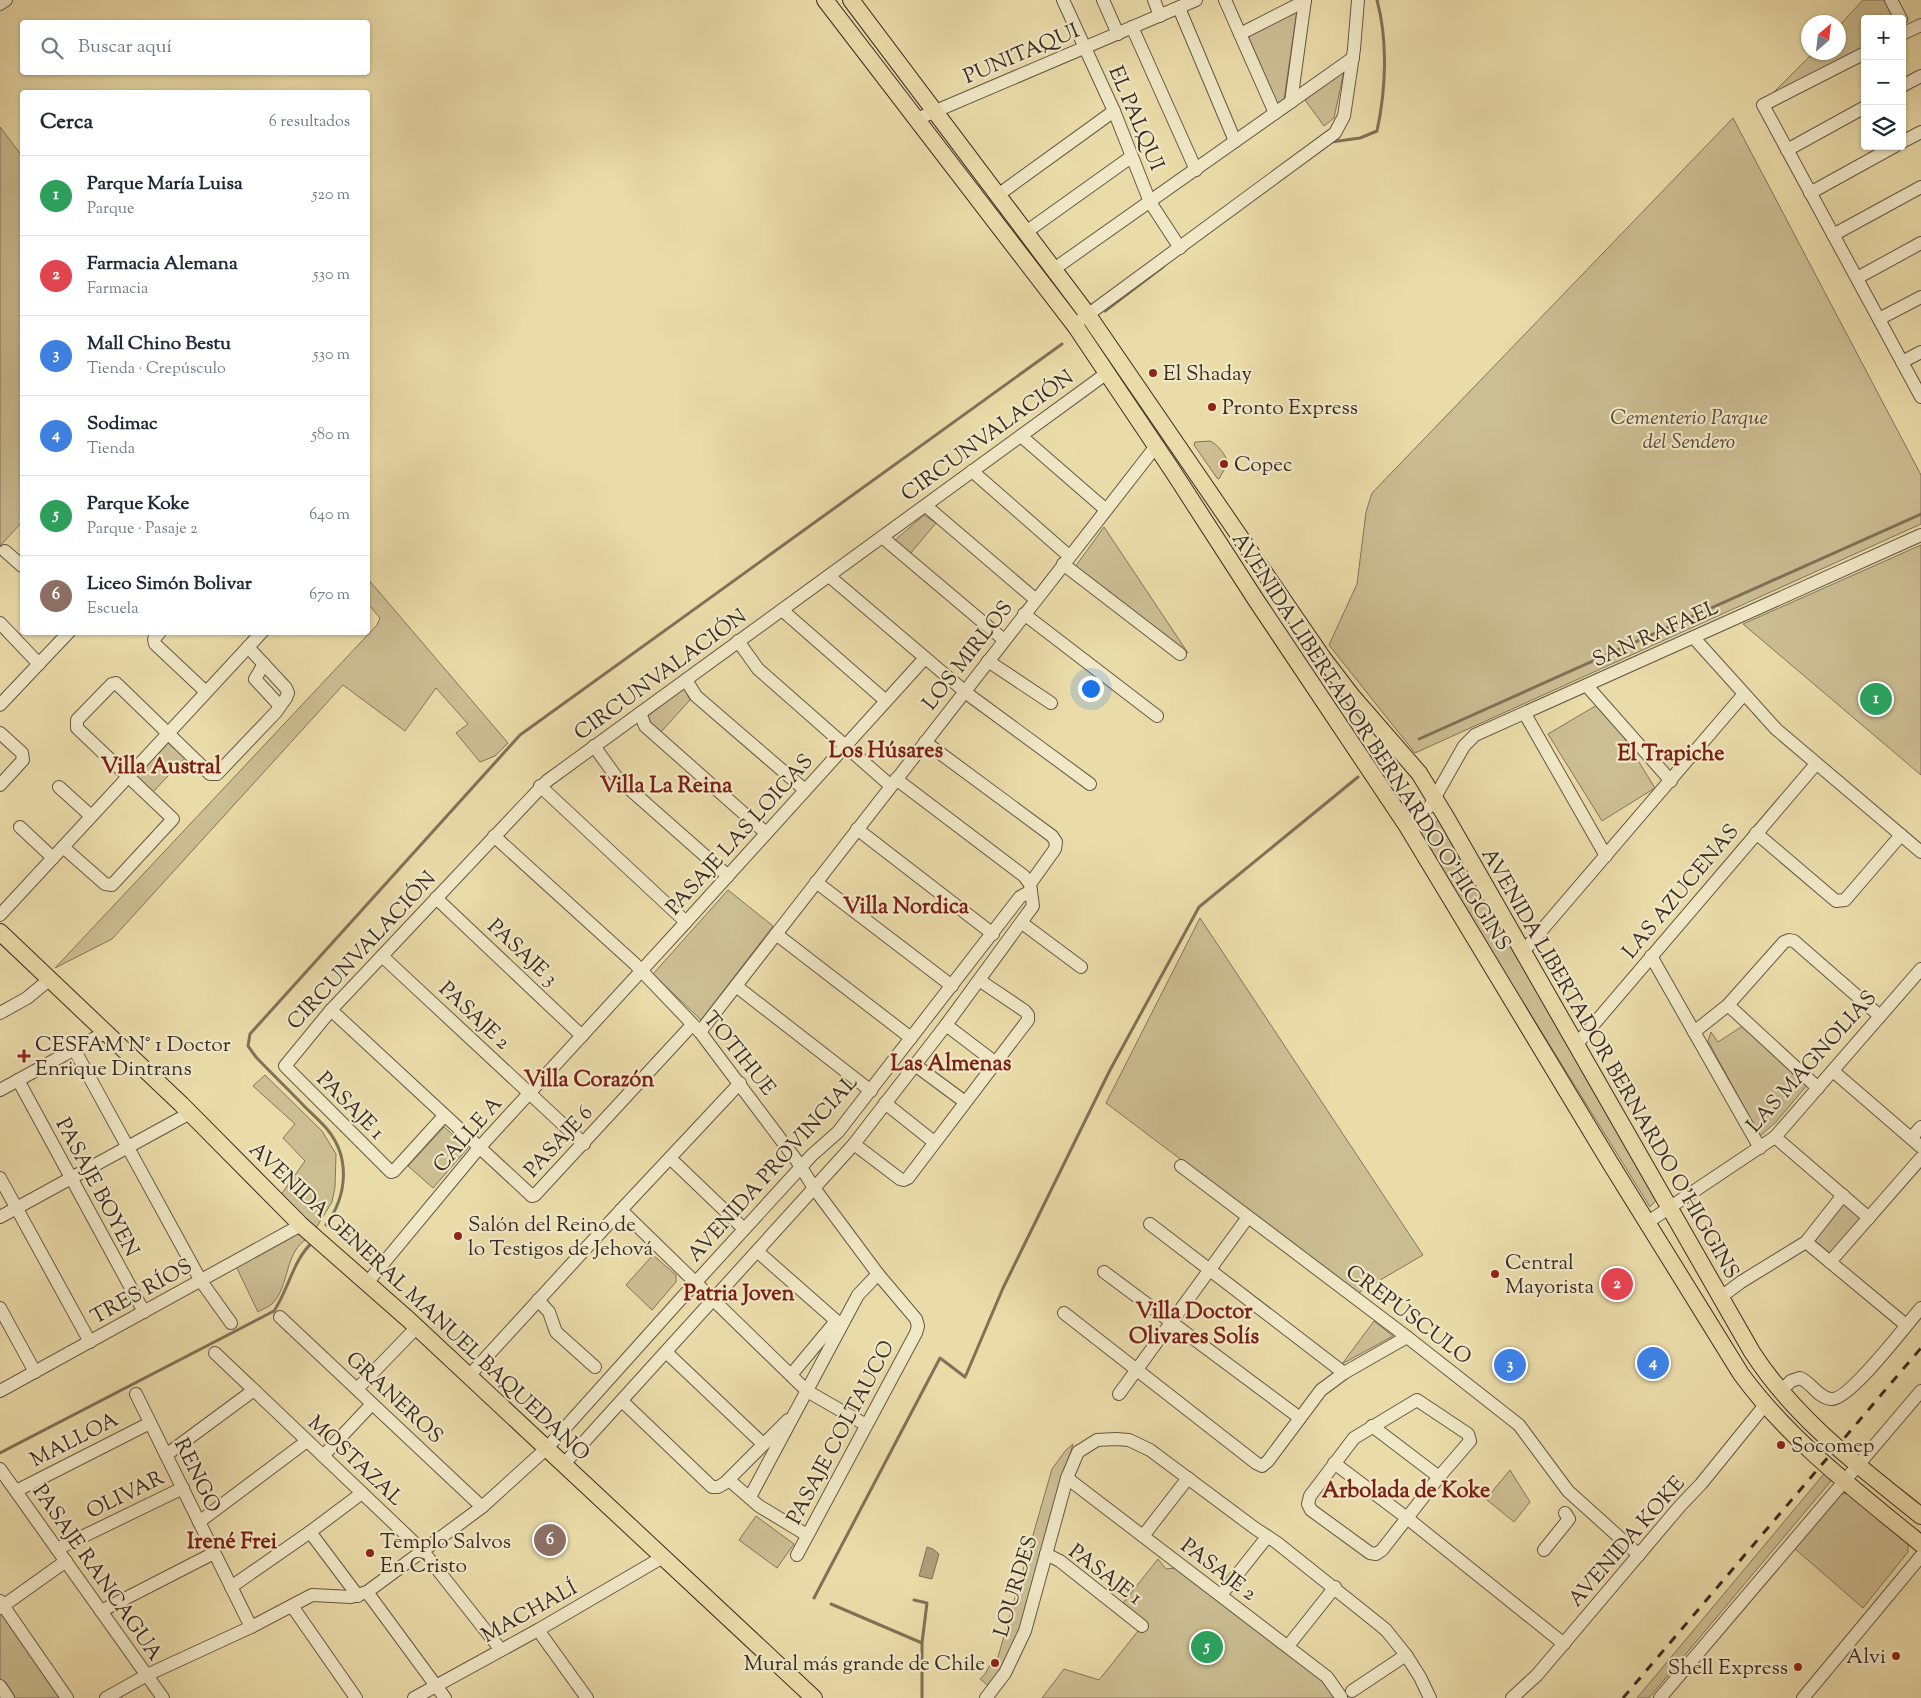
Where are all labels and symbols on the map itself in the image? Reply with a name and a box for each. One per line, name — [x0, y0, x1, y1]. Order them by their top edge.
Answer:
north arrow — [1801, 15, 1846, 60]
street label: PUNITAQUI — [959, 17, 1084, 93]
street label: EL PALQUI — [1100, 62, 1171, 176]
place label: El Shaday — [1163, 360, 1252, 390]
street label: CIRCUNVALACIÓN — [896, 364, 1081, 510]
marker: El Shaday — [1147, 367, 1159, 379]
place label: Pronto Express — [1222, 394, 1358, 424]
marker: Pronto Express — [1206, 401, 1218, 413]
park label: Cementerio Parque del Sendero — [1610, 404, 1768, 458]
place label: Copec — [1234, 451, 1293, 481]
marker: Copec — [1218, 458, 1230, 470]
street label: AVENIDA LIBERTADOR BERNARDO O'HIGGINS — [1223, 527, 1517, 957]
street label: SAN RAFAEL — [1588, 594, 1724, 676]
street label: LOS MIRLOS — [916, 595, 1021, 717]
street label: CIRCUNVALACIÓN — [569, 603, 754, 749]
your location — [1078, 676, 1104, 702]
pin: 1 — [1860, 680, 1892, 718]
district label: Los Húsares — [829, 736, 944, 768]
district label: El Trapiche — [1618, 739, 1724, 771]
street label: PASAJE LAS LOICAS — [660, 748, 821, 923]
district label: Villa Austral — [101, 752, 222, 784]
district label: Villa La Reina — [600, 771, 733, 803]
street label: LAS AZUCENAS — [1616, 818, 1747, 966]
street label: AVENIDA LIBERTADOR BERNARDO O'HIGGINS — [1473, 843, 1746, 1285]
street label: CIRCUNVALACIÓN — [281, 865, 444, 1037]
district label: Villa Nordica — [843, 892, 970, 924]
street label: PASAJE 3 — [480, 913, 564, 994]
street label: PASAJE 2 — [431, 975, 516, 1058]
street label: LAS MAGNOLIAS — [1740, 985, 1885, 1140]
street label: TOTIHUE — [695, 1006, 782, 1103]
place label: CESFAM N° 1 Doctor Enrique Dintrans — [35, 1031, 231, 1085]
marker: CESFAM N° 1 Doctor Enrique Dintrans — [17, 1049, 31, 1063]
district label: Las Almenas — [891, 1049, 1012, 1081]
district label: Villa Corazón — [524, 1065, 654, 1097]
street label: PASAJE 1 — [309, 1066, 390, 1147]
street label: AVENIDA PROVINCIAL — [681, 1069, 866, 1269]
street label: CALLE A — [427, 1091, 510, 1180]
street label: PASAJE 6 — [518, 1100, 601, 1185]
street label: PASAJE BOYEN — [47, 1113, 146, 1263]
street label: AVENIDA GENERAL MANUEL BAQUEDANO — [241, 1136, 596, 1469]
place label: Salón del Reino de lo Testigos de Jehová — [468, 1211, 654, 1265]
marker: Salón del Reino de lo Testigos de Jehová — [452, 1230, 464, 1242]
place label: Central Mayorista — [1505, 1249, 1595, 1303]
street label: TRES RÍOS — [86, 1252, 198, 1333]
street label: CREPÚSCULO — [1339, 1258, 1477, 1373]
pin: 2 — [1601, 1265, 1633, 1303]
marker: Central Mayorista — [1489, 1268, 1501, 1280]
district label: Patria Joven — [684, 1279, 794, 1311]
district label: Villa Doctor Olivares Solís — [1129, 1297, 1259, 1354]
street label: PASAJE COLTAUCO — [780, 1335, 903, 1530]
pin: 4 — [1637, 1344, 1669, 1382]
street label: GRANEROS — [338, 1345, 449, 1452]
pin: 3 — [1494, 1346, 1526, 1384]
street label: MALLOA — [25, 1406, 124, 1476]
street label: MOSTAZAL — [300, 1409, 409, 1514]
place label: Socomep — [1791, 1432, 1874, 1462]
street label: RENGO — [165, 1434, 227, 1518]
marker: Socomep — [1775, 1439, 1787, 1451]
street label: OLIVAR — [82, 1464, 170, 1528]
street label: AVENIDA KOKE — [1562, 1470, 1693, 1614]
district label: Arbolada de Koke — [1322, 1476, 1490, 1508]
street label: PASAJE RANCAGUA — [24, 1479, 169, 1668]
pin: 6 — [534, 1521, 566, 1559]
district label: Irené Frei — [187, 1527, 278, 1559]
place label: Templo Salvos En Cristo — [380, 1528, 511, 1582]
street label: LOURDES — [987, 1532, 1047, 1641]
street label: PASAJE 2 — [1173, 1532, 1262, 1609]
street label: PASAJE 1 — [1062, 1538, 1148, 1613]
marker: Templo Salvos En Cristo — [364, 1547, 376, 1559]
street label: MACHALÍ — [477, 1574, 583, 1651]
pin: 5 — [1191, 1628, 1223, 1666]
place label: Alvi — [1846, 1643, 1886, 1673]
place label: Mural más grande de Chile — [744, 1650, 985, 1680]
marker: Alvi — [1890, 1650, 1902, 1662]
place label: Shell Express — [1668, 1654, 1788, 1684]
marker: Mural más grande de Chile — [989, 1657, 1001, 1669]
marker: Shell Express — [1792, 1661, 1804, 1673]

